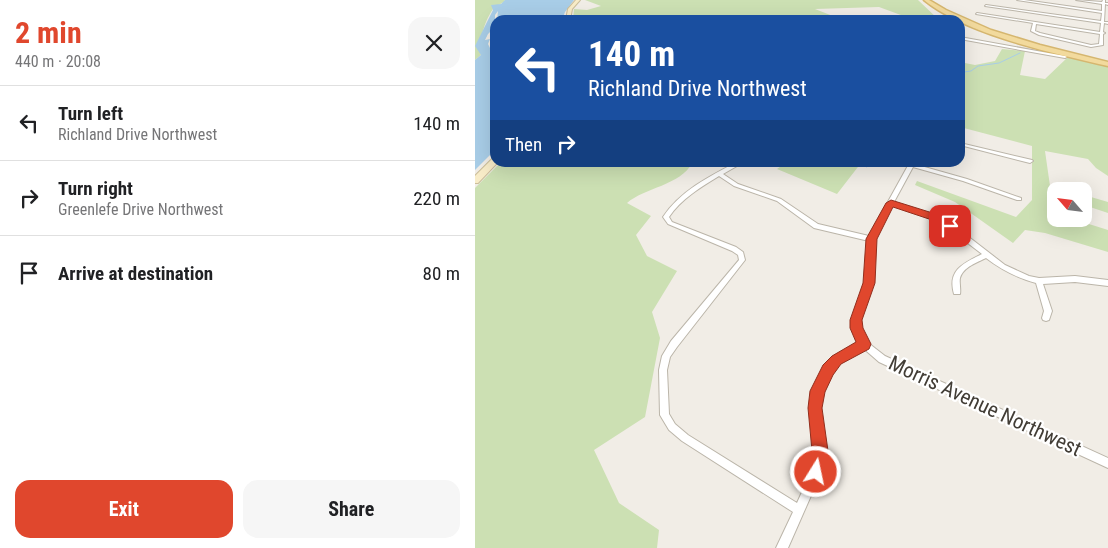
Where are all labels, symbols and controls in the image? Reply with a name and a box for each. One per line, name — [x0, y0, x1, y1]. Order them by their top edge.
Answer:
text: 2 min — [15, 15, 82, 50]
button: close — [408, 17, 460, 69]
text: 140 m — [588, 34, 675, 75]
icon: left — [505, 35, 570, 100]
text: 440 m · 20:08 — [15, 52, 101, 71]
text: Richland Drive Northwest — [588, 76, 807, 101]
text: Turn left — [58, 102, 123, 125]
icon: left — [15, 109, 43, 137]
text: 140 m — [413, 112, 460, 135]
text: Richland Drive Northwest — [58, 125, 217, 144]
icon: right — [552, 130, 580, 158]
text: Then — [505, 133, 542, 156]
text: Turn right — [58, 177, 133, 200]
north arrow — [1047, 182, 1093, 228]
map controls — [1047, 182, 1092, 227]
icon: right — [15, 184, 43, 212]
text: 220 m — [413, 187, 460, 210]
text: Greenlefe Drive Northwest — [58, 200, 223, 219]
pin — [929, 205, 971, 247]
icon: arrive — [936, 212, 964, 240]
icon: arrive — [15, 259, 43, 287]
text: Arrive at destination — [58, 262, 213, 285]
text: 80 m — [423, 262, 460, 285]
street label: Morris Avenue Northwest — [885, 351, 1085, 461]
position arrow — [789, 445, 841, 497]
button: Exit — [15, 480, 233, 538]
button: Share — [243, 480, 460, 538]

